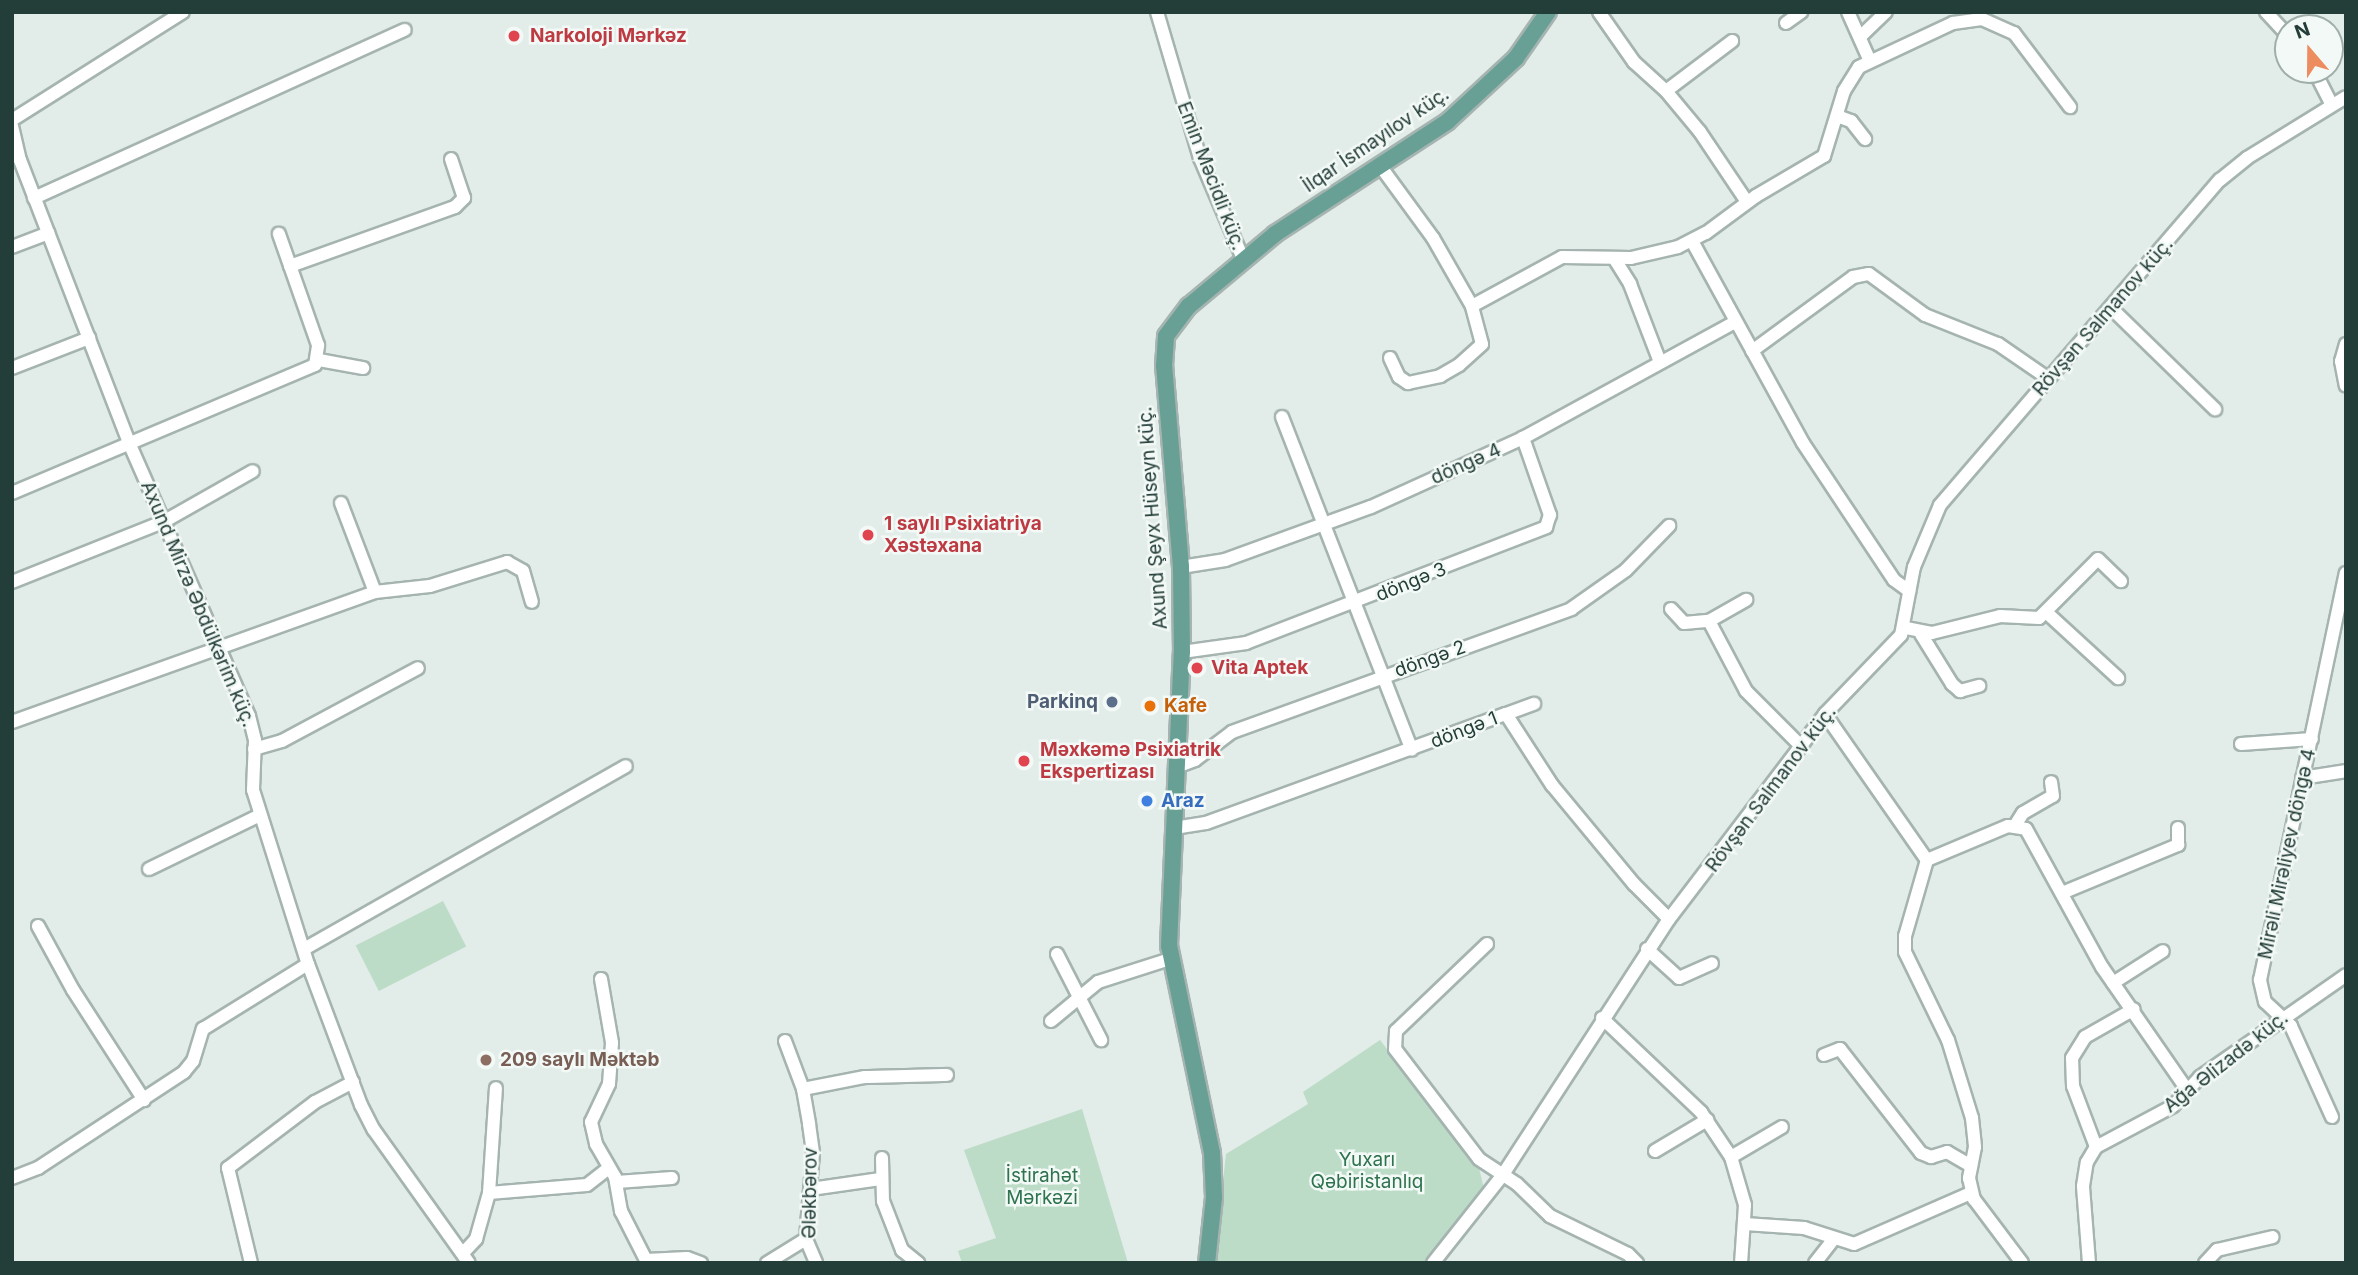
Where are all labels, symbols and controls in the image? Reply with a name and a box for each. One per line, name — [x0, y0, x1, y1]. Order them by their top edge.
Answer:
north arrow — [2274, 14, 2344, 84]
text: N — [2292, 17, 2313, 44]
place label: Narkoloji Mərkəz — [530, 25, 687, 47]
marker: Narkoloji Mərkəz — [504, 26, 524, 46]
street label: İlqar İsmayılov küç. — [1299, 83, 1453, 197]
street label: Emin Məcidli küç. — [1172, 99, 1250, 253]
street label: Rövşən Salmanov küç. — [2028, 233, 2178, 401]
street label: Axund Şeyx Hüseyn küç. — [1134, 406, 1172, 630]
street label: döngə 4 — [1427, 438, 1505, 490]
street label: Axund Mirzə Əbdülkərim küç. — [136, 478, 260, 730]
place label: 1 saylı Psixiatriya Xəstəxana — [884, 513, 1042, 557]
marker: 1 saylı Psixiatriya Xəstəxana — [858, 525, 878, 545]
street label: döngə 3 — [1372, 558, 1450, 606]
street label: döngə 2 — [1391, 636, 1469, 682]
place label: Vita Aptek — [1211, 657, 1308, 679]
marker: Vita Aptek — [1189, 660, 1205, 676]
place label: Parkinq — [1027, 691, 1098, 713]
marker: Parkinq — [1104, 694, 1120, 710]
place label: Kafe — [1164, 695, 1207, 717]
marker: Kafe — [1142, 698, 1158, 714]
street label: Rövşən Salmanov küç. — [1701, 701, 1841, 877]
street label: döngə 1 — [1427, 707, 1501, 753]
place label: Məxkəmə Psixiatrik Ekspertizası — [1040, 739, 1221, 783]
street label: Mirəli Mirəliyev döngə 4 — [2254, 747, 2320, 961]
marker: Məxkəmə Psixiatrik Ekspertizası — [1014, 751, 1034, 771]
place label: Araz — [1161, 790, 1205, 812]
marker: Araz — [1139, 793, 1155, 809]
street label: Ağa Əlizadə küç. — [2159, 1006, 2293, 1118]
place label: 209 saylı Məktəb — [500, 1049, 659, 1071]
marker: 209 saylı Məktəb — [478, 1052, 494, 1068]
street label: Ələkbərov — [798, 1147, 822, 1239]
park label: Yuxarı Qəbiristanlıq — [1311, 1149, 1423, 1193]
park label: İstirahət Mərkəzi — [1006, 1165, 1078, 1209]

